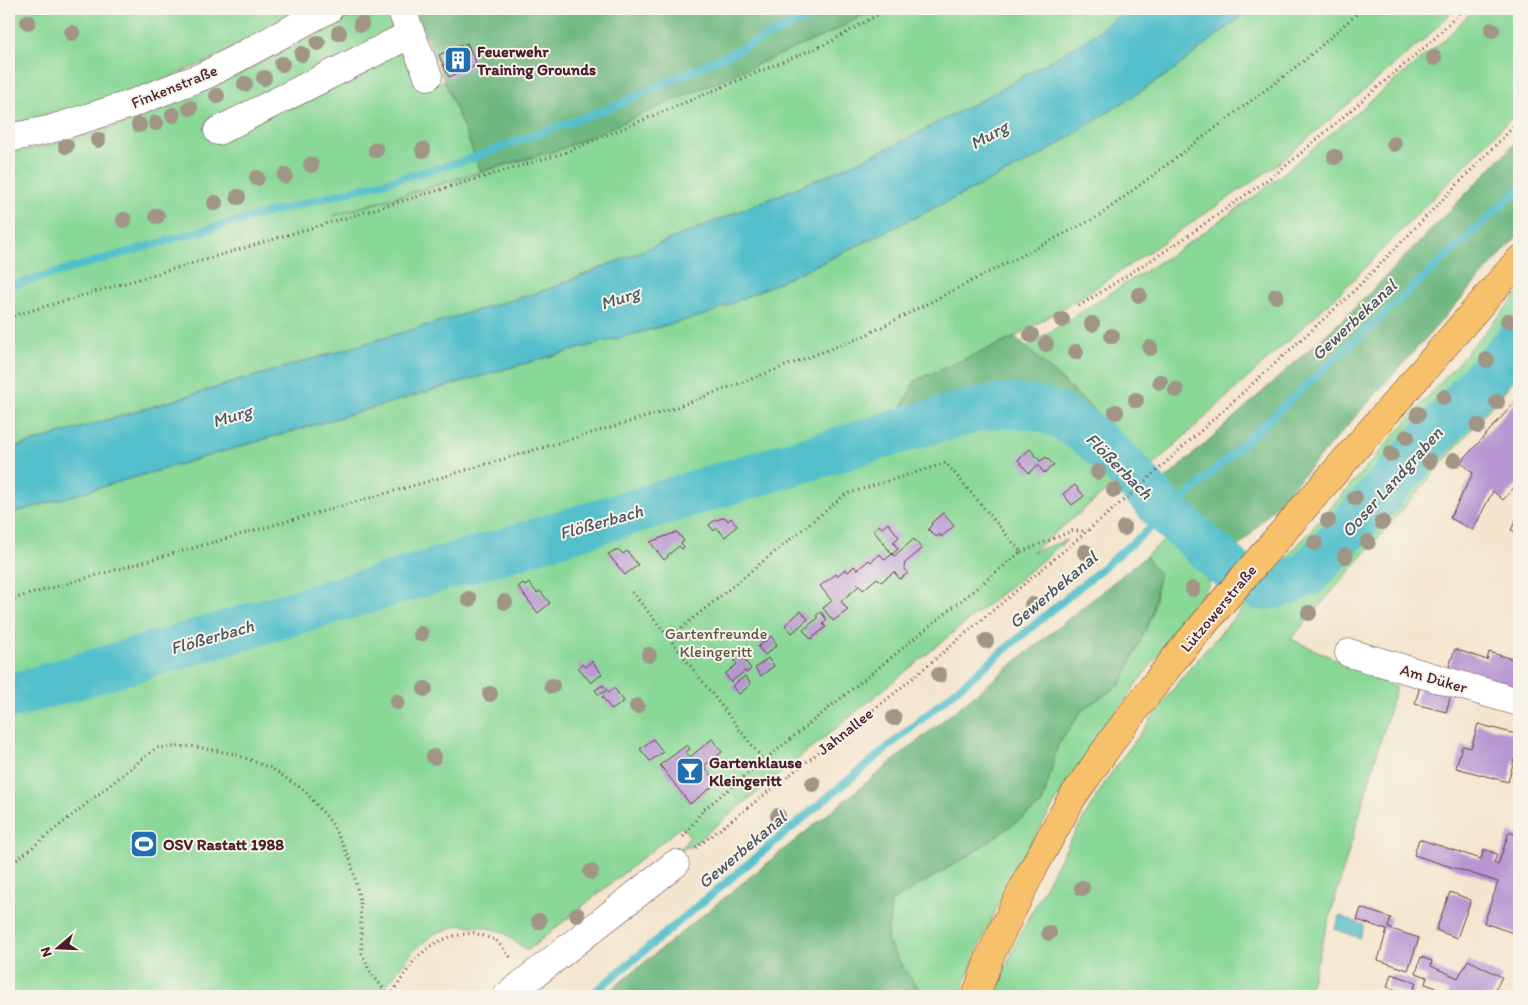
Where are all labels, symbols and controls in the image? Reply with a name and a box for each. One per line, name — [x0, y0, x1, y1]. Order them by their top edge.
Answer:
place label: Feuerwehr Training Grounds — [476, 42, 596, 80]
building icon: Feuerwehr Training Grounds — [443, 45, 473, 75]
street label: Finkenstraße — [128, 61, 220, 112]
water label: Murg — [966, 114, 1014, 154]
water label: Gewerbekanal — [1307, 274, 1403, 365]
water label: Murg — [597, 280, 645, 315]
water label: Murg — [209, 399, 257, 432]
water label: Ooser Landgraben — [1337, 422, 1448, 542]
water label: Flößerbach — [1081, 428, 1158, 505]
water label: Flößerbach — [557, 499, 646, 544]
water label: Gewerbekanal — [1004, 545, 1103, 633]
street label: Lützowerstraße — [1176, 561, 1260, 656]
water label: Flößerbach — [168, 614, 257, 659]
park label: Gartenfreunde Kleingeritt — [665, 624, 767, 661]
street label: Am Düker — [1398, 660, 1470, 697]
street label: Jahnallee — [814, 704, 877, 759]
place label: Gartenklause Kleingeritt — [709, 753, 803, 791]
bar icon: Gartenklause Kleingeritt — [675, 756, 705, 786]
water label: Gewerbekanal — [693, 805, 792, 893]
sports icon: OSV Rastatt 1988 — [129, 829, 159, 859]
place label: OSV Rastatt 1988 — [163, 835, 284, 854]
north arrow — [32, 922, 82, 972]
text: N — [37, 945, 56, 959]

